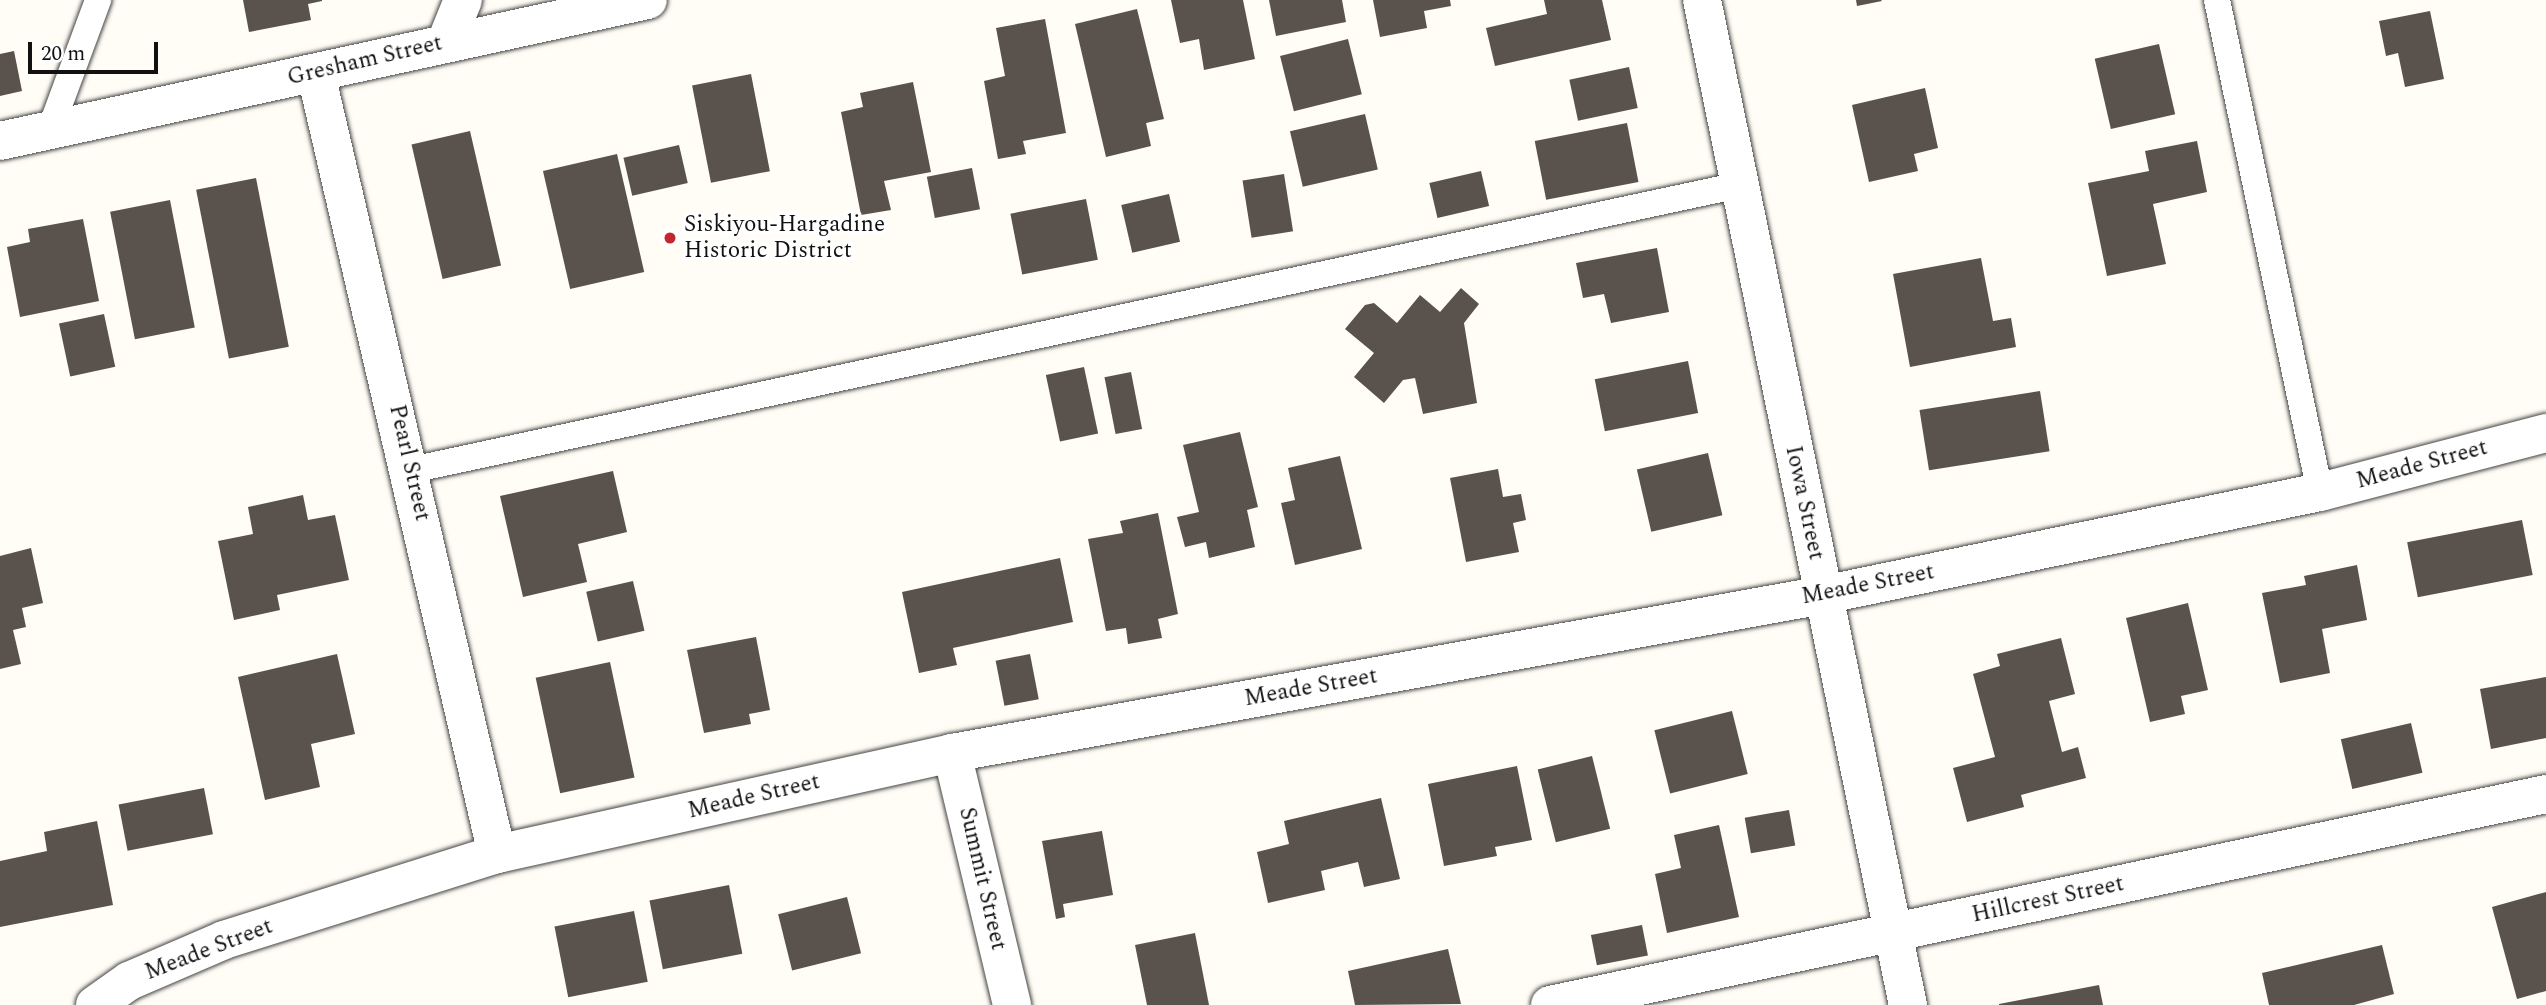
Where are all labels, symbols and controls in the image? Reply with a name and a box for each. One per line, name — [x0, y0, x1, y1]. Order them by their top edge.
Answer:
scale bar — [32, 28, 161, 72]
street label: Gresham Street — [285, 30, 445, 92]
text: 20 m — [41, 38, 85, 70]
place label: Siskiyou-Hargadine Historic District — [684, 211, 885, 265]
marker: Siskiyou-Hargadine Historic District — [662, 230, 678, 246]
street label: Pearl Street — [382, 402, 436, 524]
street label: Meade Street — [2353, 434, 2491, 496]
street label: Iowa Street — [1778, 443, 1830, 563]
street label: Meade Street — [1799, 559, 1937, 611]
street label: Meade Street — [1242, 663, 1380, 713]
street label: Meade Street — [685, 768, 823, 826]
street label: Summit Street — [952, 805, 1012, 953]
street label: Hillcrest Street — [1970, 870, 2126, 930]
street label: Meade Street — [141, 913, 277, 987]

